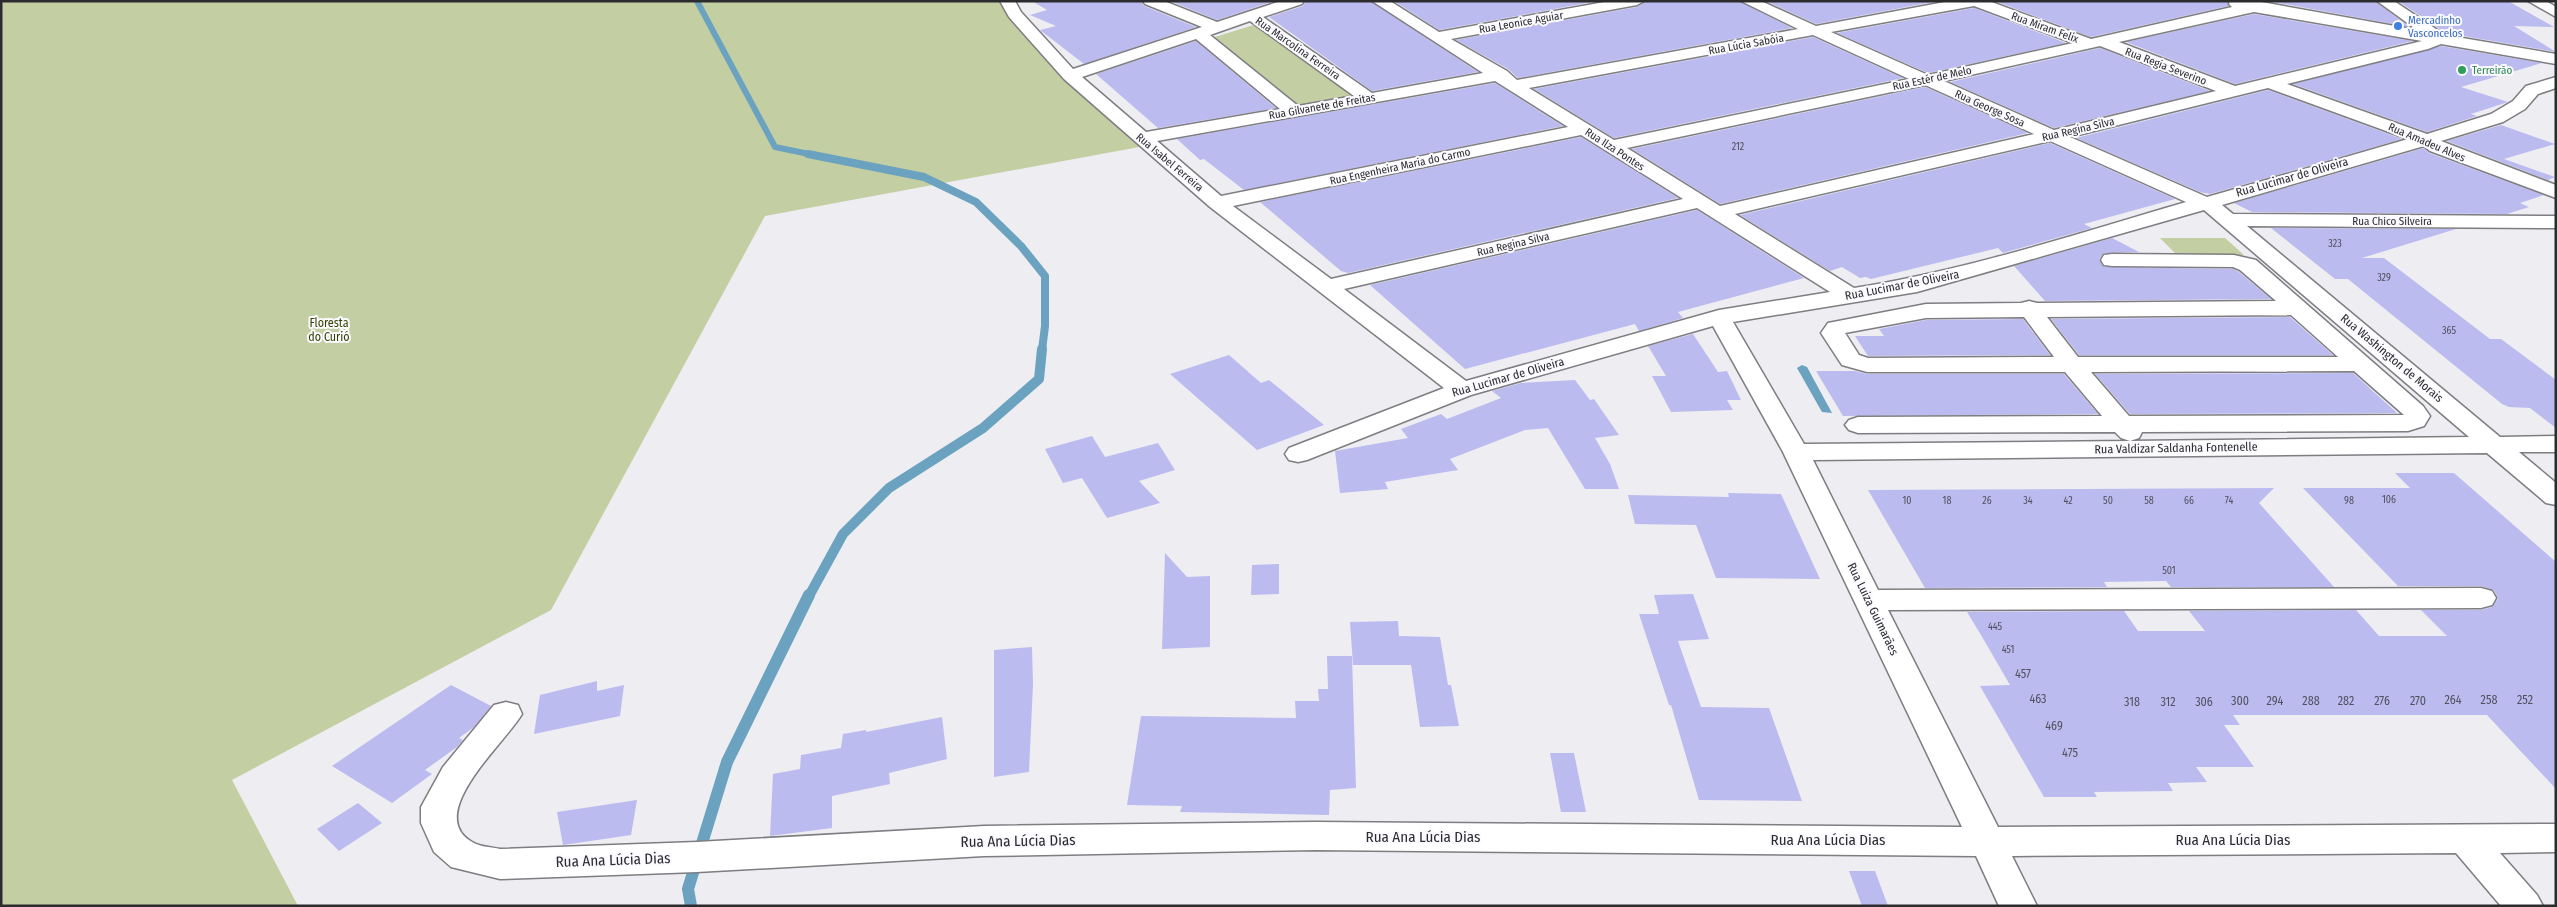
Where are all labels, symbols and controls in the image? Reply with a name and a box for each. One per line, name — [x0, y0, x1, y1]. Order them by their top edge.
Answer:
street label: Rua Leonice Aguiar — [1478, 9, 1564, 36]
street label: Rua Miram Felix — [2009, 9, 2080, 46]
street label: Rua Marcolina Ferreira — [1253, 14, 1343, 83]
place label: Mercadinho Vasconcelos — [2408, 14, 2463, 40]
marker: Mercadinho Vasconcelos — [2392, 20, 2404, 32]
street label: Rua Lúcia Sabóia — [1707, 31, 1785, 58]
street label: Rua Regia Severino — [2123, 45, 2209, 88]
street label: Rua Estér de Melo — [1891, 64, 1973, 93]
marker: Terreirão — [2456, 64, 2468, 76]
place label: Terreirão — [2472, 64, 2512, 77]
street label: Rua George Sosa — [1953, 87, 2027, 130]
street label: Rua Gilvanete de Freitas — [1268, 91, 1377, 122]
street label: Rua Regina Silva — [2041, 115, 2116, 144]
street label: Rua Amadeu Alves — [2386, 120, 2468, 165]
street label: Rua Ilza Pontes — [1583, 125, 1647, 174]
street label: Rua Isabel Ferreira — [1133, 130, 1206, 194]
house number: 212 — [1732, 141, 1745, 153]
street label: Rua Engenheira Maria do Carmo — [1329, 145, 1472, 188]
street label: Rua Lucimar de Oliveira — [2234, 154, 2350, 200]
street label: Rua Chico Silveira — [2352, 215, 2432, 228]
street label: Rua Regina Silva — [1476, 230, 1551, 259]
house number: 323 — [2328, 238, 2342, 250]
street label: Rua Lucimar de Oliveira — [1844, 267, 1960, 303]
house number: 329 — [2377, 272, 2391, 284]
street label: Rua Washington de Morais — [2338, 311, 2446, 405]
park label: Floresta do Curió — [308, 316, 350, 344]
house number: 365 — [2442, 325, 2456, 337]
street label: Rua Lucimar de Oliveira — [1450, 354, 1566, 400]
street label: Rua Valdizar Saldanha Fontenelle — [2094, 440, 2258, 456]
house number: 106 — [2382, 494, 2396, 506]
house number: 10 — [1902, 495, 1912, 507]
house number: 18 — [1943, 495, 1951, 507]
house number: 26 — [1982, 495, 1992, 507]
house number: 34 — [2023, 495, 2033, 507]
house number: 42 — [2063, 495, 2073, 507]
house number: 50 — [2103, 495, 2113, 507]
house number: 58 — [2144, 495, 2154, 507]
house number: 66 — [2184, 495, 2194, 507]
house number: 74 — [2225, 495, 2233, 507]
house number: 98 — [2344, 495, 2354, 507]
street label: Rua Luiza Guimarães — [1845, 560, 1901, 658]
house number: 501 — [2162, 565, 2176, 577]
house number: 445 — [1988, 621, 2002, 633]
house number: 451 — [2002, 644, 2014, 656]
house number: 457 — [2015, 667, 2031, 681]
house number: 463 — [2029, 692, 2047, 706]
house number: 264 — [2444, 693, 2462, 707]
house number: 258 — [2481, 693, 2497, 707]
house number: 252 — [2517, 693, 2533, 707]
house number: 300 — [2231, 694, 2249, 708]
house number: 294 — [2267, 694, 2284, 708]
house number: 288 — [2302, 694, 2320, 708]
house number: 282 — [2338, 694, 2354, 708]
house number: 276 — [2374, 694, 2390, 708]
house number: 270 — [2410, 694, 2426, 708]
house number: 318 — [2124, 695, 2140, 709]
house number: 312 — [2160, 695, 2176, 709]
house number: 306 — [2195, 695, 2213, 709]
house number: 469 — [2045, 719, 2063, 733]
house number: 475 — [2062, 746, 2078, 760]
street label: Rua Ana Lúcia Dias — [1365, 828, 1481, 846]
street label: Rua Ana Lúcia Dias — [960, 831, 1076, 851]
street label: Rua Ana Lúcia Dias — [1770, 831, 1886, 849]
street label: Rua Ana Lúcia Dias — [2175, 831, 2291, 849]
street label: Rua Ana Lúcia Dias — [555, 849, 671, 871]

